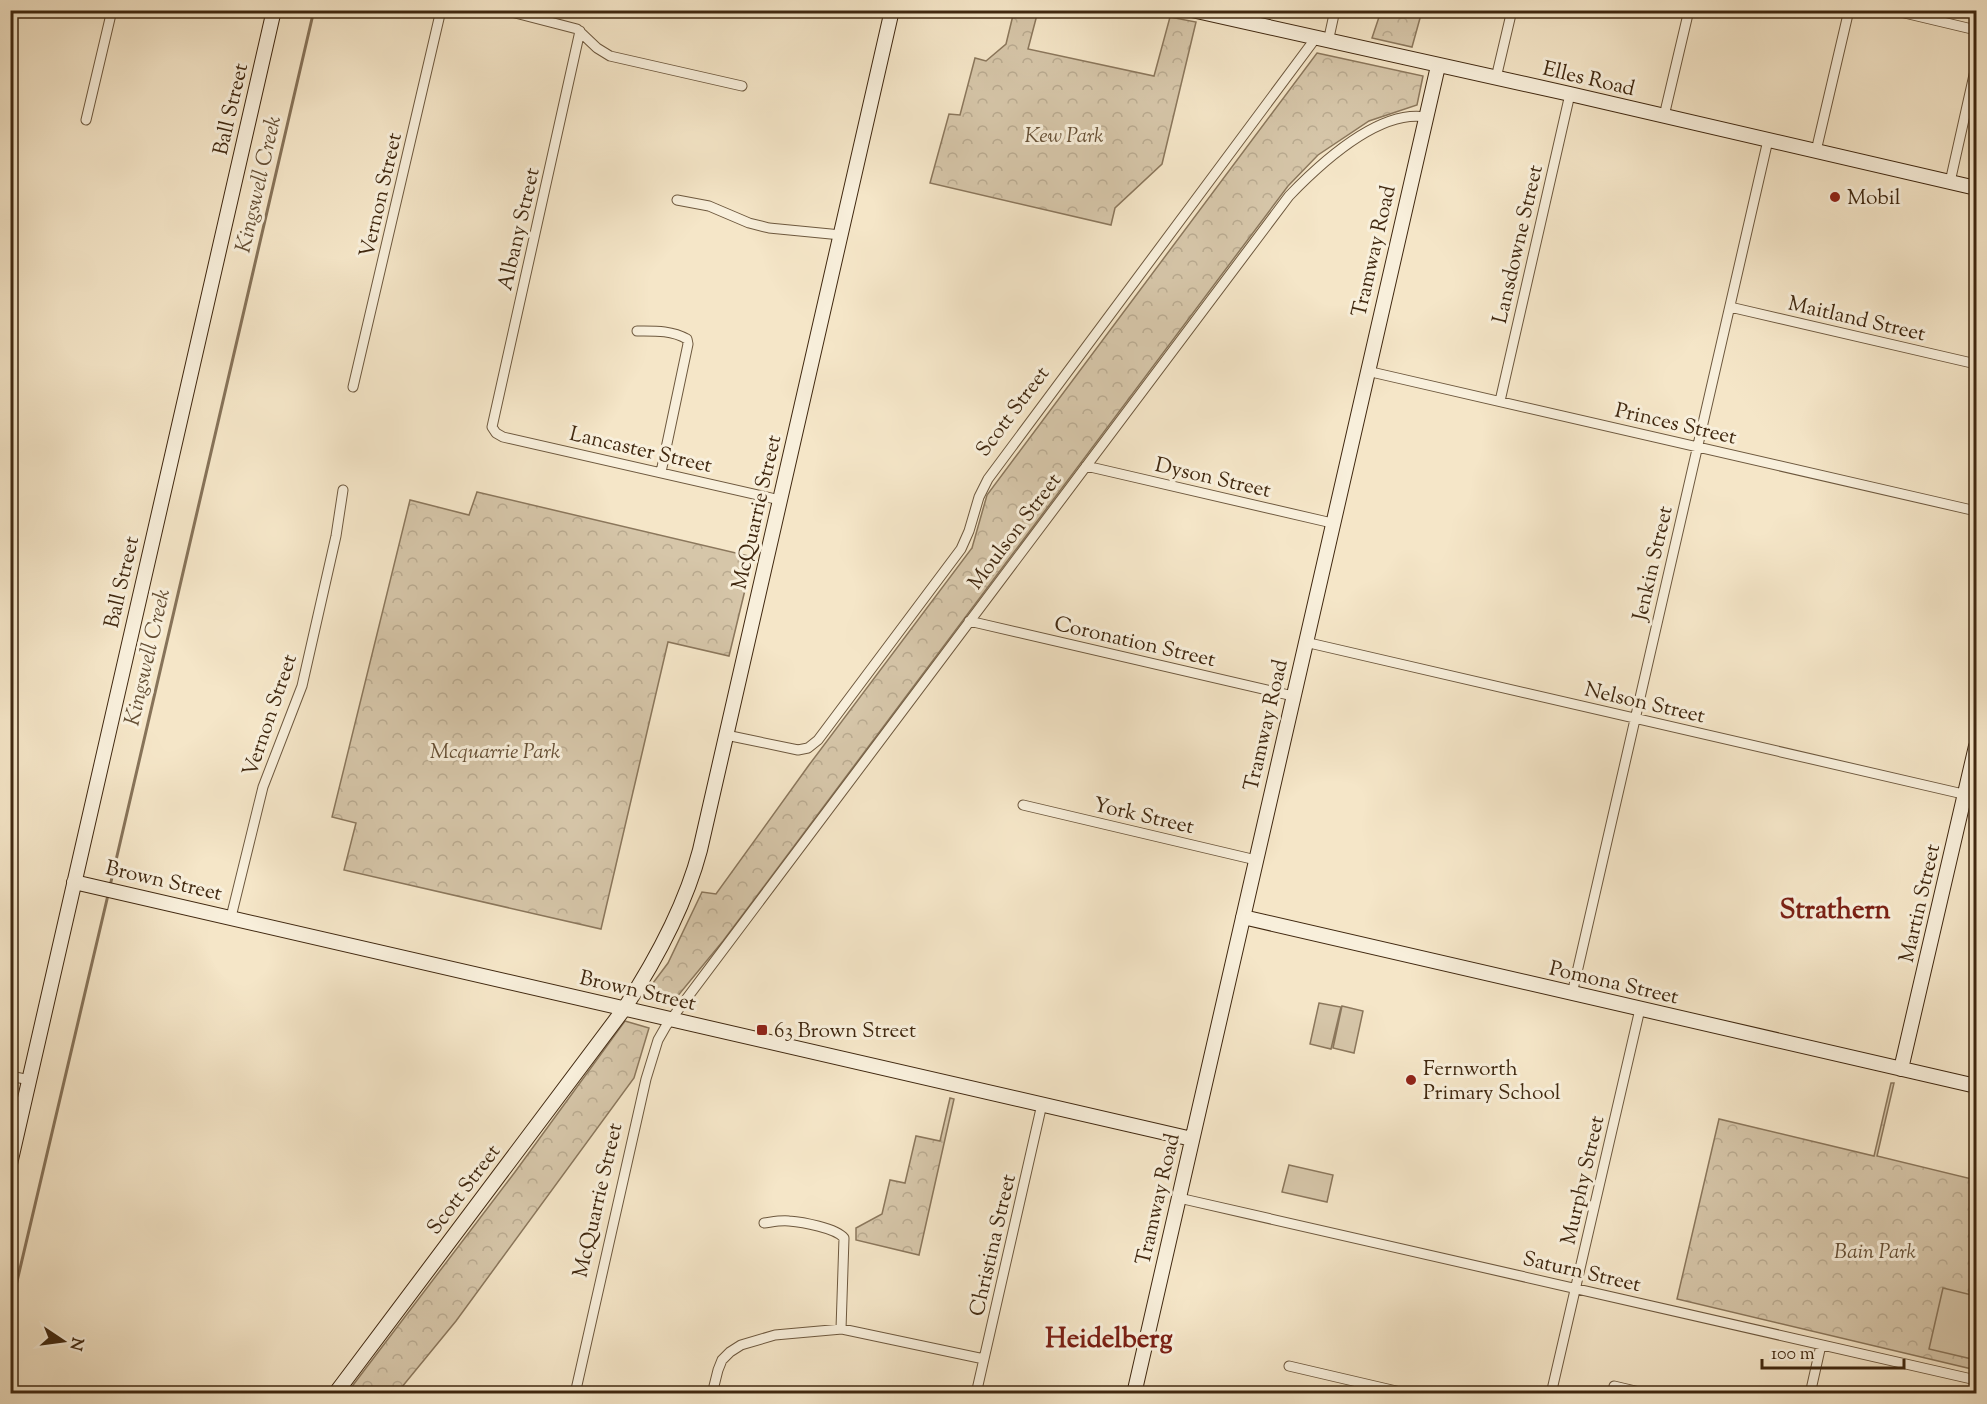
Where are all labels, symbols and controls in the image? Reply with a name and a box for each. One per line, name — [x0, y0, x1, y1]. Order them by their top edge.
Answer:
street label: Elles Road — [1539, 55, 1638, 105]
street label: Ball Street — [207, 61, 257, 158]
water label: Kingswell Creek — [229, 113, 291, 256]
park label: Kew Park — [1024, 122, 1104, 152]
street label: Vernon Street — [353, 130, 411, 261]
street label: Lansdowne Street — [1486, 162, 1552, 327]
street label: Albany Street — [491, 165, 549, 294]
street label: Tramway Road — [1345, 182, 1405, 320]
place label: Mobil — [1847, 184, 1901, 214]
marker: Mobil — [1828, 190, 1842, 204]
street label: Maitland Street — [1785, 290, 1928, 350]
street label: Scott Street — [970, 361, 1058, 464]
street label: Princes Street — [1612, 396, 1739, 453]
street label: Lancaster Street — [566, 420, 715, 482]
street label: McQuarrie Street — [726, 432, 790, 593]
street label: Dyson Street — [1152, 451, 1273, 507]
street label: Moulson Street — [962, 468, 1069, 597]
street label: Jenkin Street — [1626, 503, 1682, 625]
street label: Ball Street — [98, 534, 148, 631]
water label: Kingswell Creek — [118, 586, 180, 729]
street label: Coronation Street — [1051, 610, 1218, 676]
street label: Vernon Street — [236, 651, 306, 781]
street label: Tramway Road — [1237, 656, 1297, 794]
street label: Nelson Street — [1581, 676, 1708, 732]
park label: Mcquarrie Park — [430, 738, 561, 768]
street label: York Street — [1090, 791, 1197, 843]
street label: Martin Street — [1893, 841, 1949, 966]
street label: Brown Street — [102, 854, 225, 910]
district label: Strathern — [1779, 892, 1891, 931]
street label: Pomona Street — [1546, 955, 1681, 1013]
street label: Brown Street — [576, 964, 699, 1020]
place label: 63 Brown Street — [774, 1017, 916, 1047]
marker: 63 Brown Street — [755, 1023, 769, 1037]
place label: Fernworth Primary School — [1423, 1055, 1561, 1109]
marker: Fernworth Primary School — [1404, 1073, 1418, 1087]
street label: Murphy Street — [1555, 1113, 1613, 1248]
street label: McQuarrie Street — [567, 1120, 631, 1281]
street label: Tramway Road — [1129, 1130, 1189, 1268]
street label: Scott Street — [421, 1139, 509, 1242]
street label: Christina Street — [963, 1171, 1025, 1320]
park label: Bain Park — [1834, 1238, 1916, 1268]
street label: Saturn Street — [1520, 1245, 1644, 1301]
north arrow — [33, 1311, 93, 1371]
district label: Heidelberg — [1045, 1321, 1173, 1360]
scale bar — [1762, 1332, 1904, 1370]
text: N — [62, 1335, 88, 1353]
text: 100 m — [1771, 1342, 1815, 1368]

